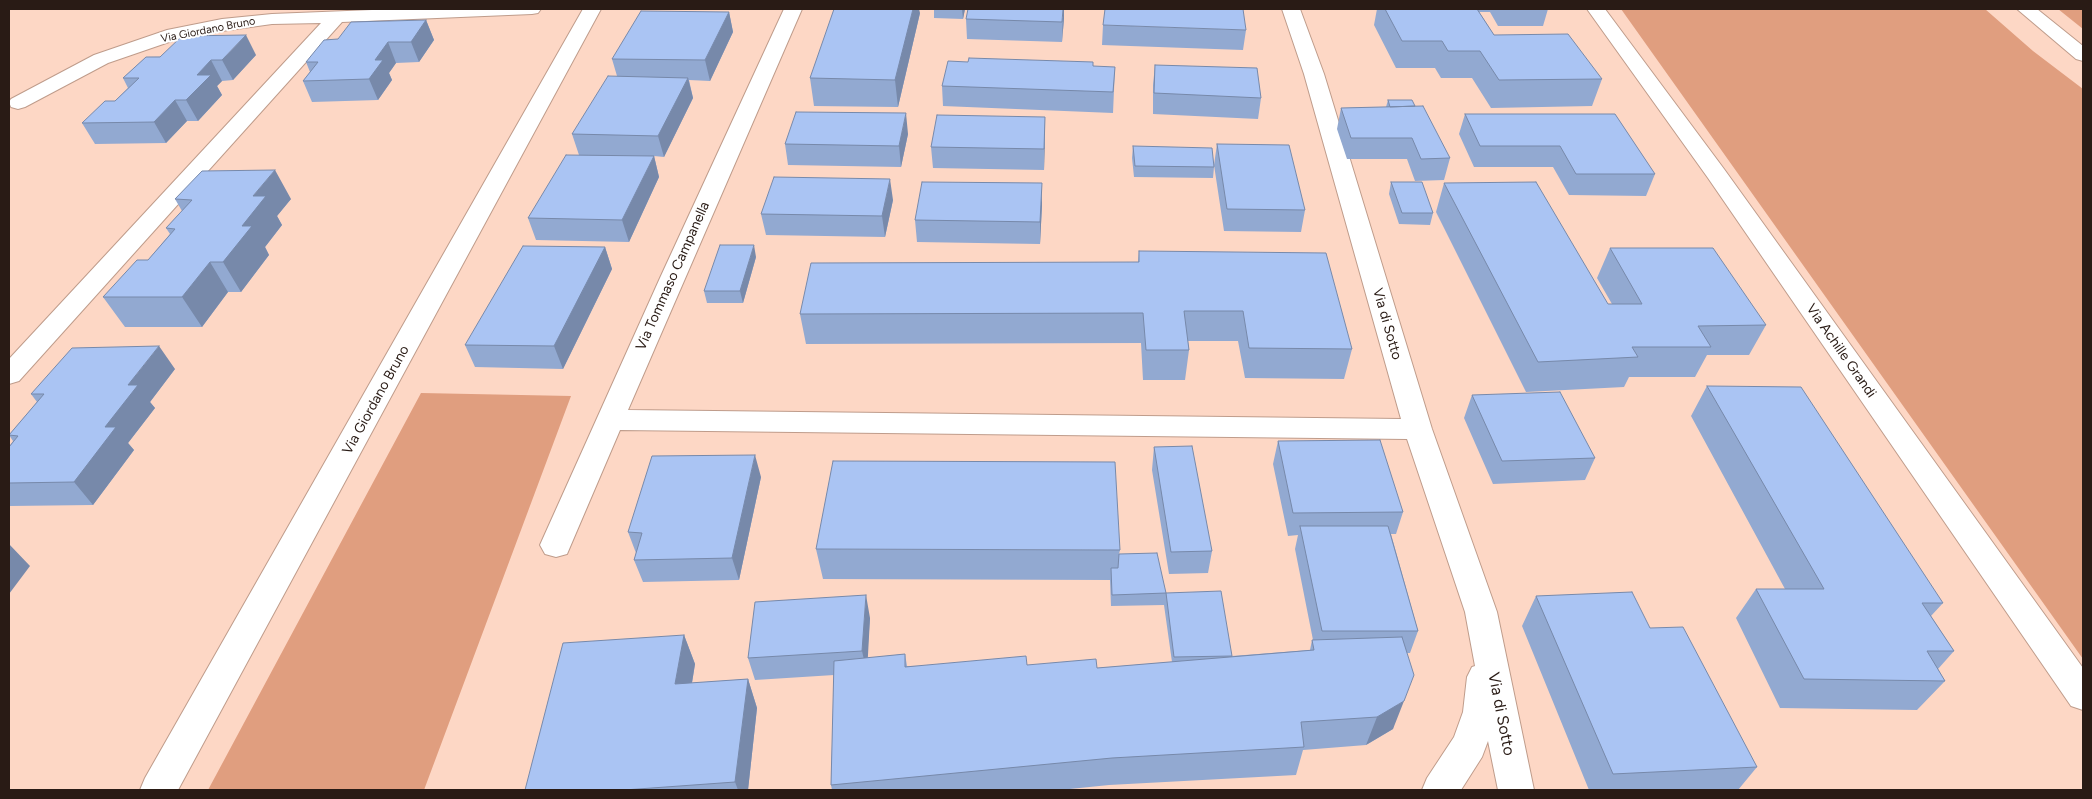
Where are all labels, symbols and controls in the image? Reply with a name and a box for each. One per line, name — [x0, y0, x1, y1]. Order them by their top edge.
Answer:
street label: Via Giordano Bruno — [160, 14, 256, 46]
street label: Via Tommaso Campanella — [633, 199, 713, 353]
street label: Via di Sotto — [1369, 286, 1405, 362]
street label: Via Achille Grandi — [1802, 301, 1880, 401]
street label: Via Giordano Bruno — [339, 343, 413, 457]
street label: Via di Sotto — [1484, 671, 1518, 757]

